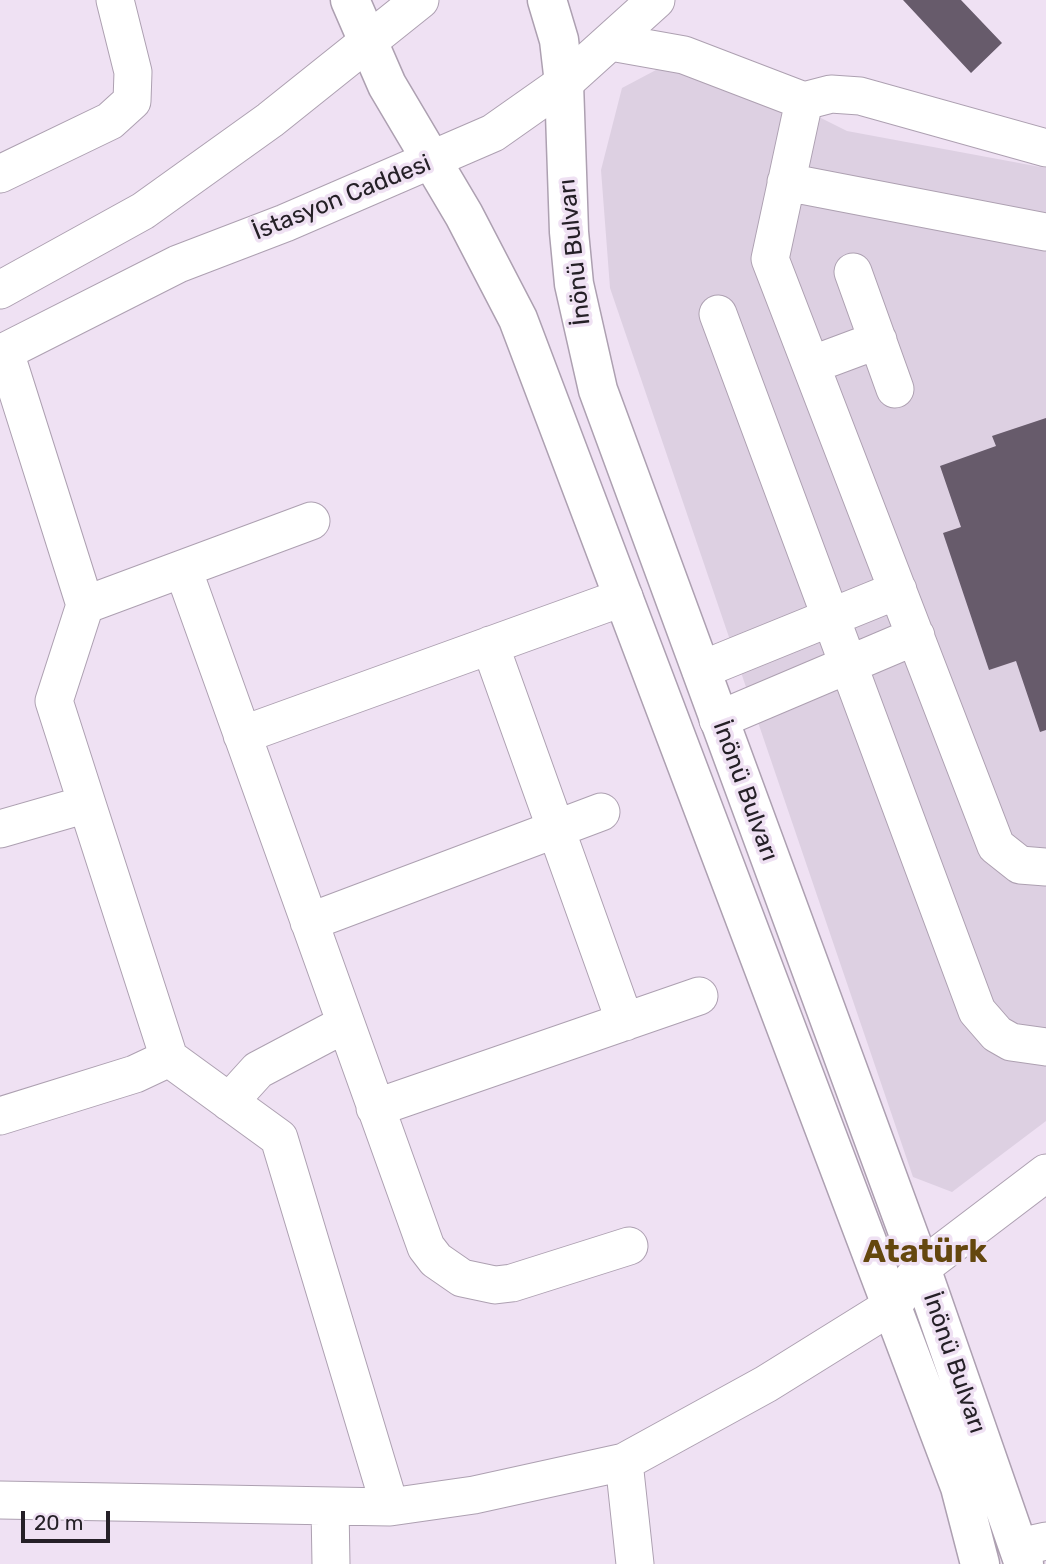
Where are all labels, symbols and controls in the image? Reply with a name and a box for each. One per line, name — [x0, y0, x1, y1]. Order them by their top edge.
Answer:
street label: İstasyon Caddesi — [249, 149, 435, 247]
street label: İnönü Bulvarı — [553, 177, 597, 327]
street label: İnönü Bulvarı — [706, 717, 784, 865]
district label: Atatürk — [863, 1234, 987, 1272]
street label: İnönü Bulvarı — [916, 1289, 992, 1437]
scale bar — [24, 1498, 114, 1542]
text: 20 m — [34, 1510, 83, 1535]

